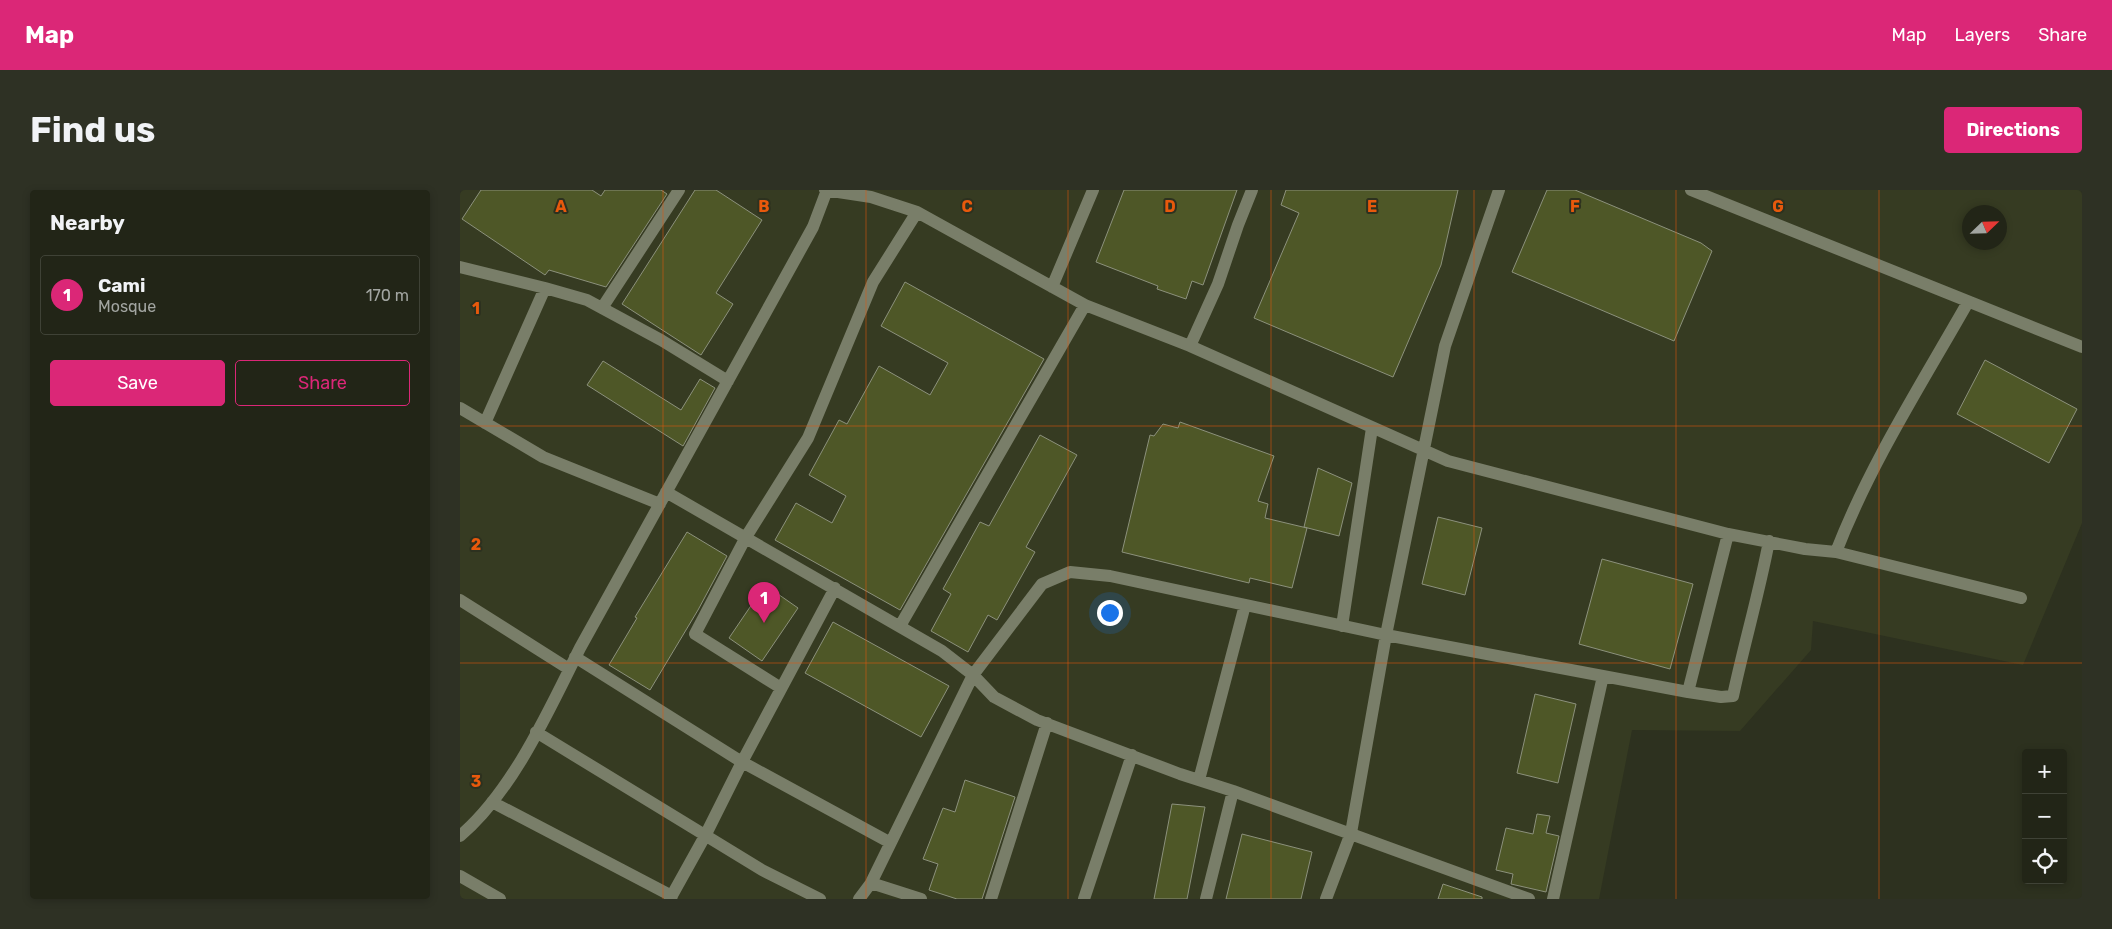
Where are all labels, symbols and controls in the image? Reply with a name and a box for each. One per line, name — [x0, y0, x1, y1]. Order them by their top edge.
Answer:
text: Map — [25, 21, 74, 49]
text: Map — [1892, 24, 1927, 46]
text: Layers — [1955, 24, 2010, 46]
text: Share — [2038, 24, 2087, 46]
button: Directions — [1944, 107, 2082, 153]
text: Find us — [30, 109, 155, 151]
text: A — [555, 197, 567, 216]
text: B — [758, 197, 770, 216]
text: C — [961, 197, 973, 216]
text: D — [1164, 197, 1176, 216]
text: E — [1367, 197, 1377, 216]
text: F — [1570, 197, 1580, 216]
text: G — [1772, 197, 1784, 216]
north arrow — [1962, 205, 2007, 250]
text: Nearby — [50, 210, 125, 235]
text: Cami — [98, 274, 145, 297]
text: 1 — [63, 286, 71, 305]
text: 170 m — [366, 286, 409, 305]
text: Mosque — [98, 297, 156, 316]
text: 1 — [472, 299, 480, 318]
button: Save — [50, 360, 225, 406]
button: Share — [235, 360, 410, 406]
text: 2 — [471, 535, 481, 554]
pin: 1 — [748, 582, 780, 623]
your location — [1097, 600, 1123, 626]
map controls — [2022, 749, 2067, 884]
button: + — [2022, 749, 2067, 794]
text: 3 — [471, 772, 481, 791]
button: − — [2022, 794, 2067, 839]
button: locate — [2022, 839, 2067, 884]

